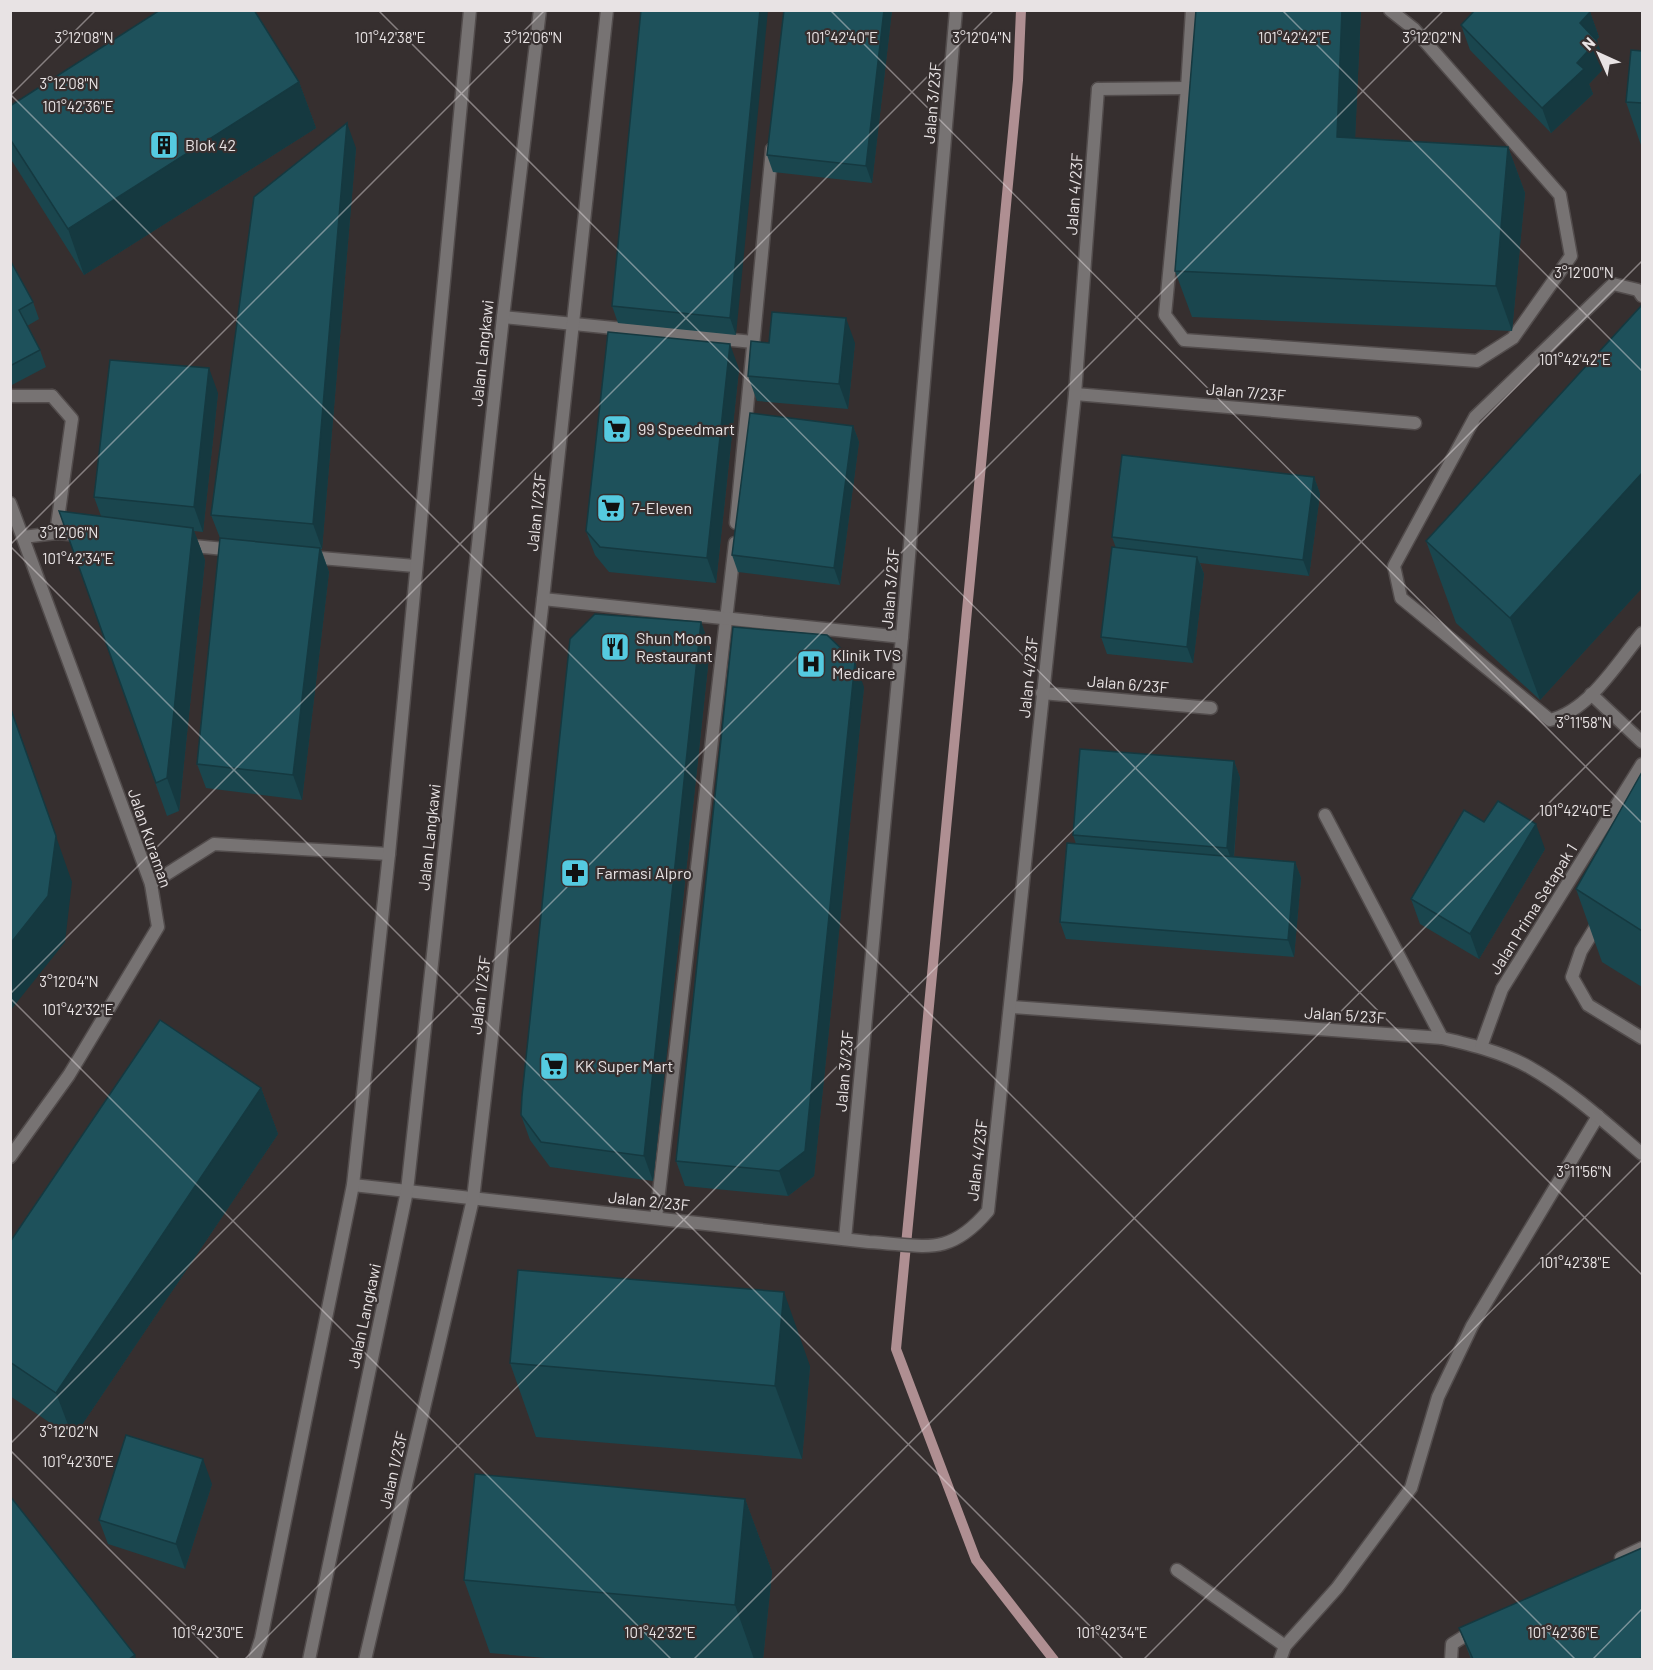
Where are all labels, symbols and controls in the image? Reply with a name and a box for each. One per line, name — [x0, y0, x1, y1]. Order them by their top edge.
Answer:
north arrow — [1569, 24, 1629, 84]
text: 3°12'08"N — [54, 28, 114, 46]
text: 101°42'38"E — [354, 28, 426, 46]
text: 3°12'06"N — [504, 28, 563, 46]
text: 101°42'40"E — [806, 28, 878, 46]
text: 3°12'04"N — [952, 28, 1012, 46]
text: 101°42'42"E — [1258, 28, 1330, 46]
text: 3°12'02"N — [1402, 28, 1462, 46]
text: N — [1578, 33, 1599, 54]
street label: Jalan 3/23F — [918, 62, 945, 144]
text: 3°12'08"N — [39, 74, 99, 92]
text: 101°42'36"E — [42, 97, 114, 115]
building icon: Blok 42 — [148, 129, 180, 161]
place label: Blok 42 — [185, 135, 236, 154]
street label: Jalan 4/23F — [1061, 152, 1086, 236]
text: 3°12'00"N — [1554, 263, 1614, 281]
street label: Jalan Langkawi — [466, 299, 497, 407]
text: 101°42'42"E — [1539, 350, 1611, 368]
street label: Jalan 7/23F — [1205, 379, 1287, 404]
supermarket icon: 99 Speedmart — [601, 413, 633, 445]
place label: 99 Speedmart — [638, 419, 735, 438]
street label: Jalan 1/23F — [522, 472, 549, 552]
supermarket icon: 7-Eleven — [595, 492, 627, 524]
place label: 7-Eleven — [632, 498, 692, 517]
text: 3°12'06"N — [40, 523, 99, 541]
street label: Jalan 3/23F — [876, 547, 903, 629]
text: 101°42'34"E — [42, 549, 114, 567]
place label: Shun Moon Restaurant — [636, 628, 713, 665]
restaurant icon: Shun Moon Restaurant — [599, 631, 631, 663]
street label: Jalan 4/23F — [1014, 635, 1041, 719]
place label: Klinik TVS Medicare — [832, 645, 901, 682]
hospital icon: Klinik TVS Medicare — [795, 648, 827, 680]
street label: Jalan 6/23F — [1087, 670, 1169, 697]
text: 3°11'58"N — [1556, 713, 1612, 731]
street label: Jalan Langkawi — [413, 783, 444, 891]
street label: Jalan Kuraman — [125, 786, 176, 890]
text: 101°42'40"E — [1539, 801, 1611, 819]
street label: Jalan Prima Setapak 1 — [1485, 840, 1581, 978]
pharmacy icon: Farmasi Alpro — [559, 857, 591, 889]
place label: Farmasi Alpro — [596, 863, 692, 882]
street label: Jalan 1/23F — [465, 955, 494, 1035]
text: 3°12'04"N — [39, 972, 99, 990]
text: 101°42'32"E — [42, 1000, 114, 1018]
street label: Jalan 5/23F — [1304, 1002, 1386, 1027]
street label: Jalan 3/23F — [830, 1030, 857, 1112]
supermarket icon: KK Super Mart — [538, 1050, 570, 1082]
place label: KK Super Mart — [575, 1056, 673, 1075]
street label: Jalan 4/23F — [962, 1118, 991, 1202]
text: 3°11'56"N — [1556, 1162, 1612, 1180]
street label: Jalan 2/23F — [607, 1187, 691, 1214]
text: 101°42'38"E — [1539, 1253, 1611, 1271]
street label: Jalan Langkawi — [343, 1262, 384, 1370]
text: 3°12'02"N — [39, 1422, 99, 1440]
street label: Jalan 1/23F — [374, 1429, 411, 1510]
text: 101°42'30"E — [42, 1452, 114, 1470]
text: 101°42'30"E — [172, 1623, 244, 1641]
text: 101°42'32"E — [624, 1623, 696, 1641]
text: 101°42'34"E — [1076, 1623, 1148, 1641]
text: 101°42'36"E — [1527, 1623, 1599, 1641]

